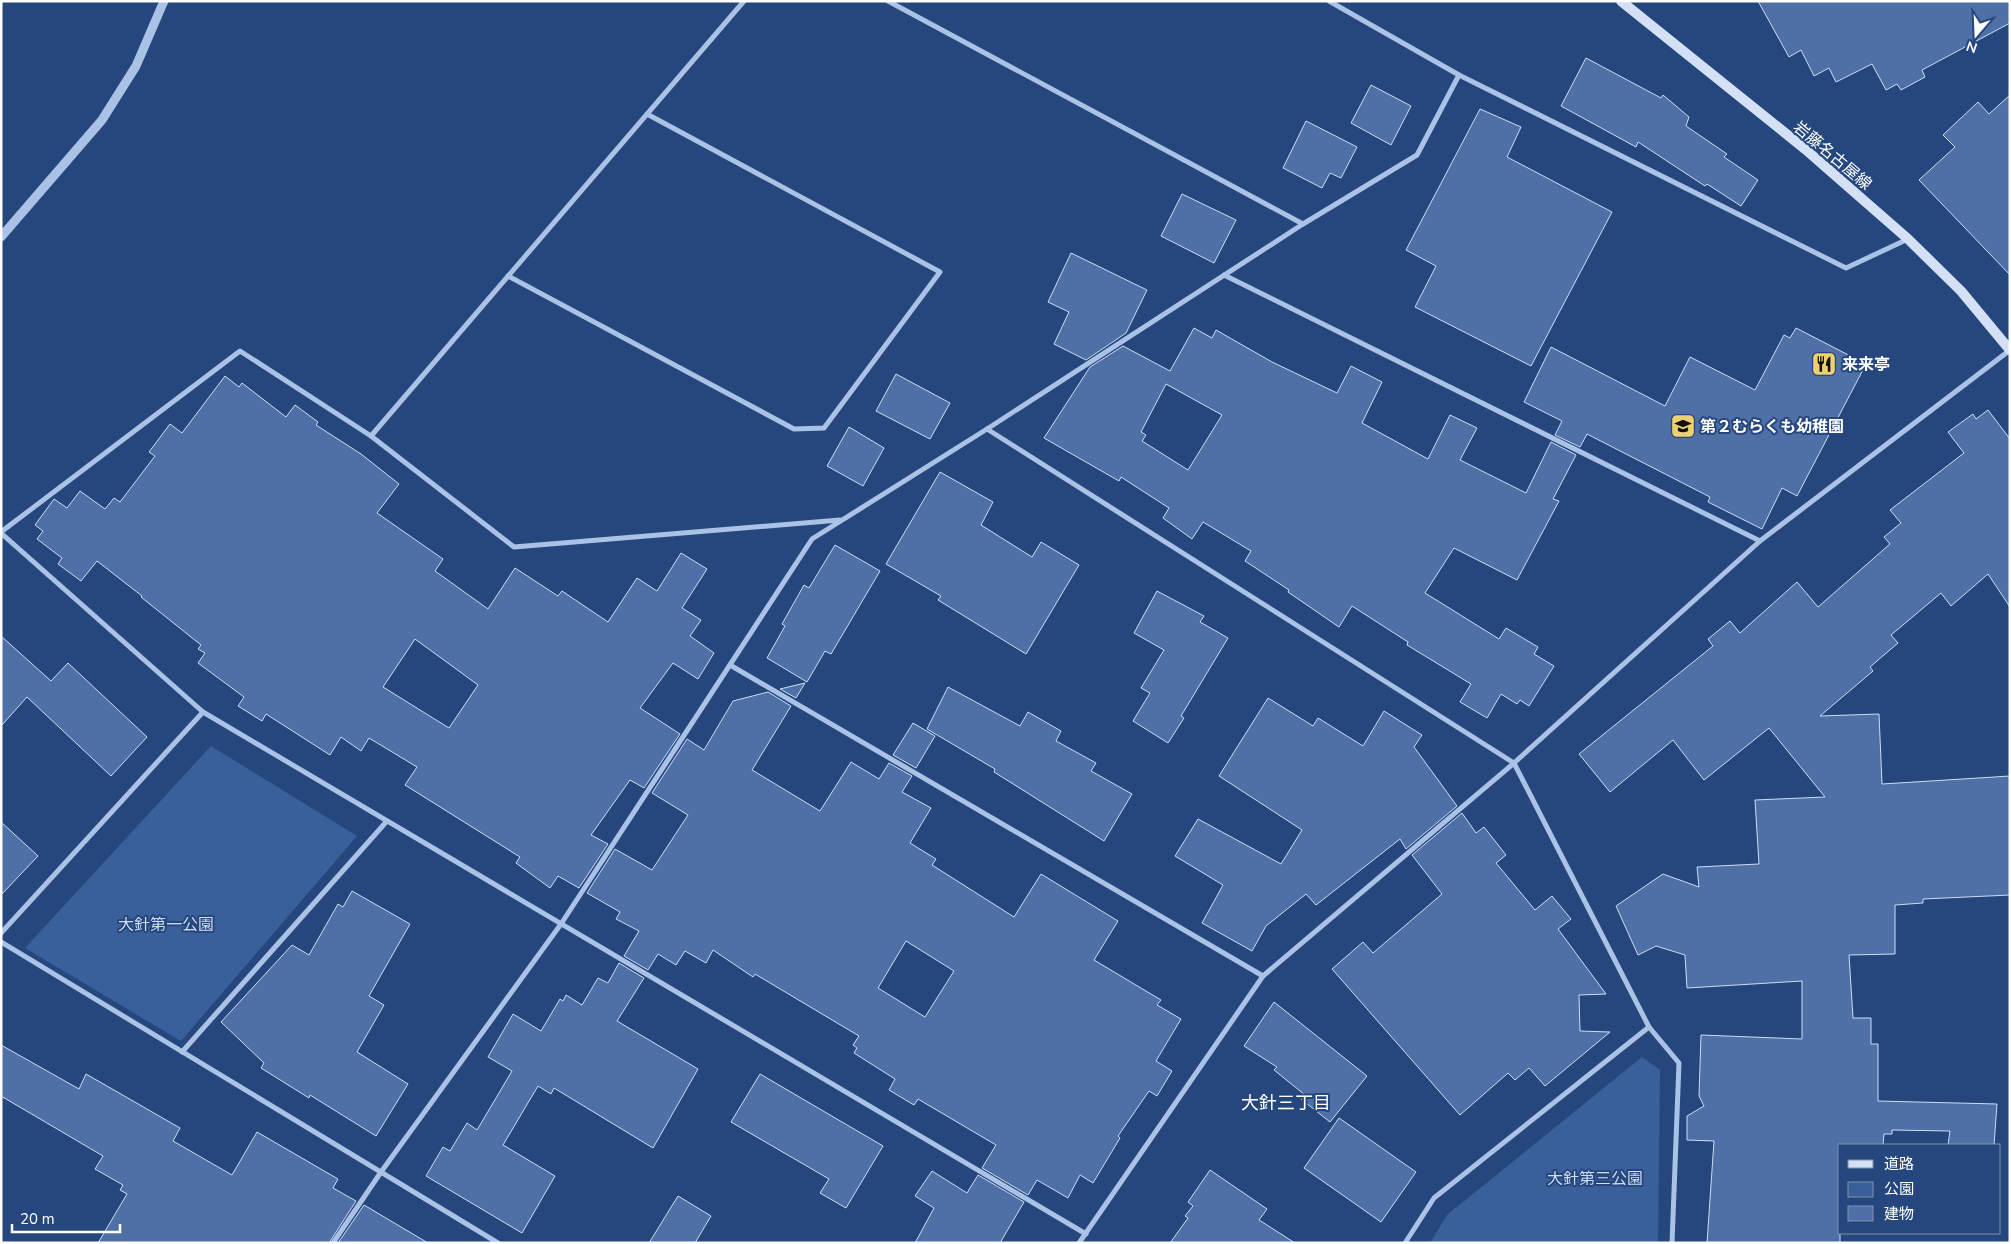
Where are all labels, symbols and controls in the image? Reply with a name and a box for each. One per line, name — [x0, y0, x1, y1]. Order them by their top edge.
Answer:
north arrow — [1951, 10, 2001, 60]
text: N — [1964, 36, 1980, 58]
street label: 岩藤名古屋線 — [1789, 116, 1876, 195]
restaurant icon: 来来亭 — [1811, 351, 1837, 377]
place label: 来来亭 — [1842, 354, 1890, 376]
school or university icon: 第２むらくも幼稚園 — [1670, 413, 1696, 439]
place label: 第２むらくも幼稚園 — [1700, 416, 1844, 438]
park label: 大針第一公園 — [118, 914, 214, 936]
district label: 大針三丁目 — [1241, 1091, 1331, 1115]
legend — [1838, 1144, 2001, 1234]
text: 道路 — [1884, 1154, 1914, 1174]
park label: 大針第三公園 — [1547, 1168, 1643, 1190]
text: 公園 — [1884, 1179, 1914, 1199]
scale bar — [12, 1202, 120, 1234]
text: 建物 — [1884, 1204, 1914, 1224]
text: 20 m — [20, 1209, 55, 1229]

